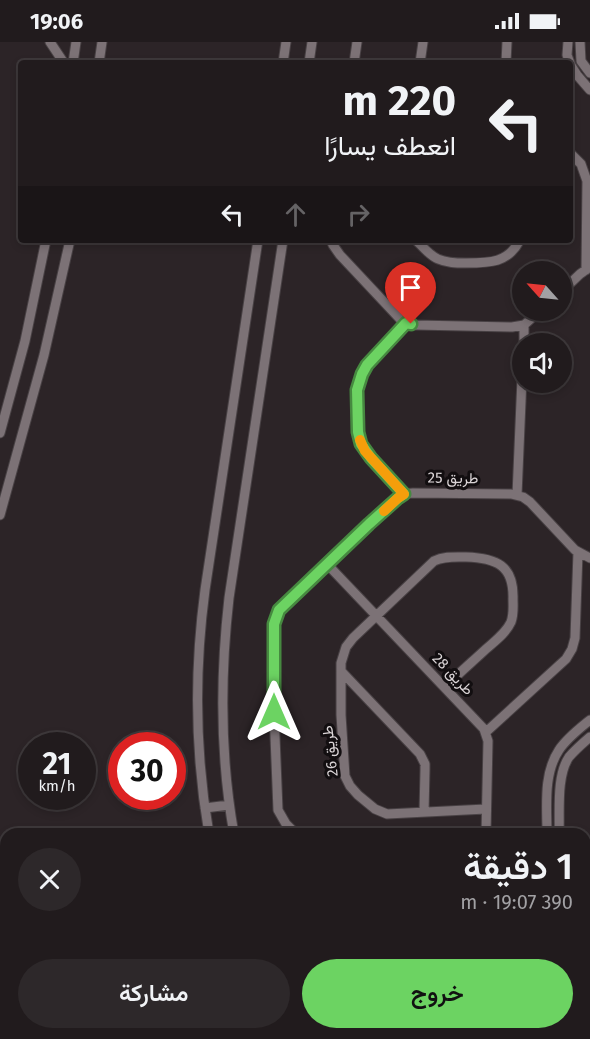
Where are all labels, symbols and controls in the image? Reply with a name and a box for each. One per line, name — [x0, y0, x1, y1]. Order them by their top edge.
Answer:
text: 19:06 — [30, 8, 83, 35]
text: 220 m — [343, 76, 456, 126]
icon: left — [477, 84, 555, 162]
text: انعطف يسارًا — [324, 130, 456, 162]
icon: left — [216, 198, 249, 231]
icon: ahead — [279, 198, 312, 231]
icon: right — [342, 198, 375, 231]
north arrow — [512, 261, 572, 321]
map controls — [512, 261, 572, 393]
pin — [385, 262, 436, 324]
icon: arrive — [394, 271, 427, 304]
button: sound — [512, 333, 572, 393]
street label: طريق 25 — [427, 469, 479, 488]
street label: طريق 28 — [428, 649, 478, 700]
position arrow — [242, 680, 306, 744]
street label: طريق 26 — [318, 724, 343, 777]
speed limit sign: 30 — [108, 732, 186, 810]
text: 21 — [43, 746, 71, 782]
text: km/h — [38, 777, 76, 795]
text: 1 دقيقة — [463, 845, 573, 889]
button: close — [18, 848, 81, 911]
text: 390 m · 19:07 — [460, 890, 573, 914]
button: مشاركة — [18, 959, 290, 1028]
button: خروج — [302, 959, 573, 1028]

